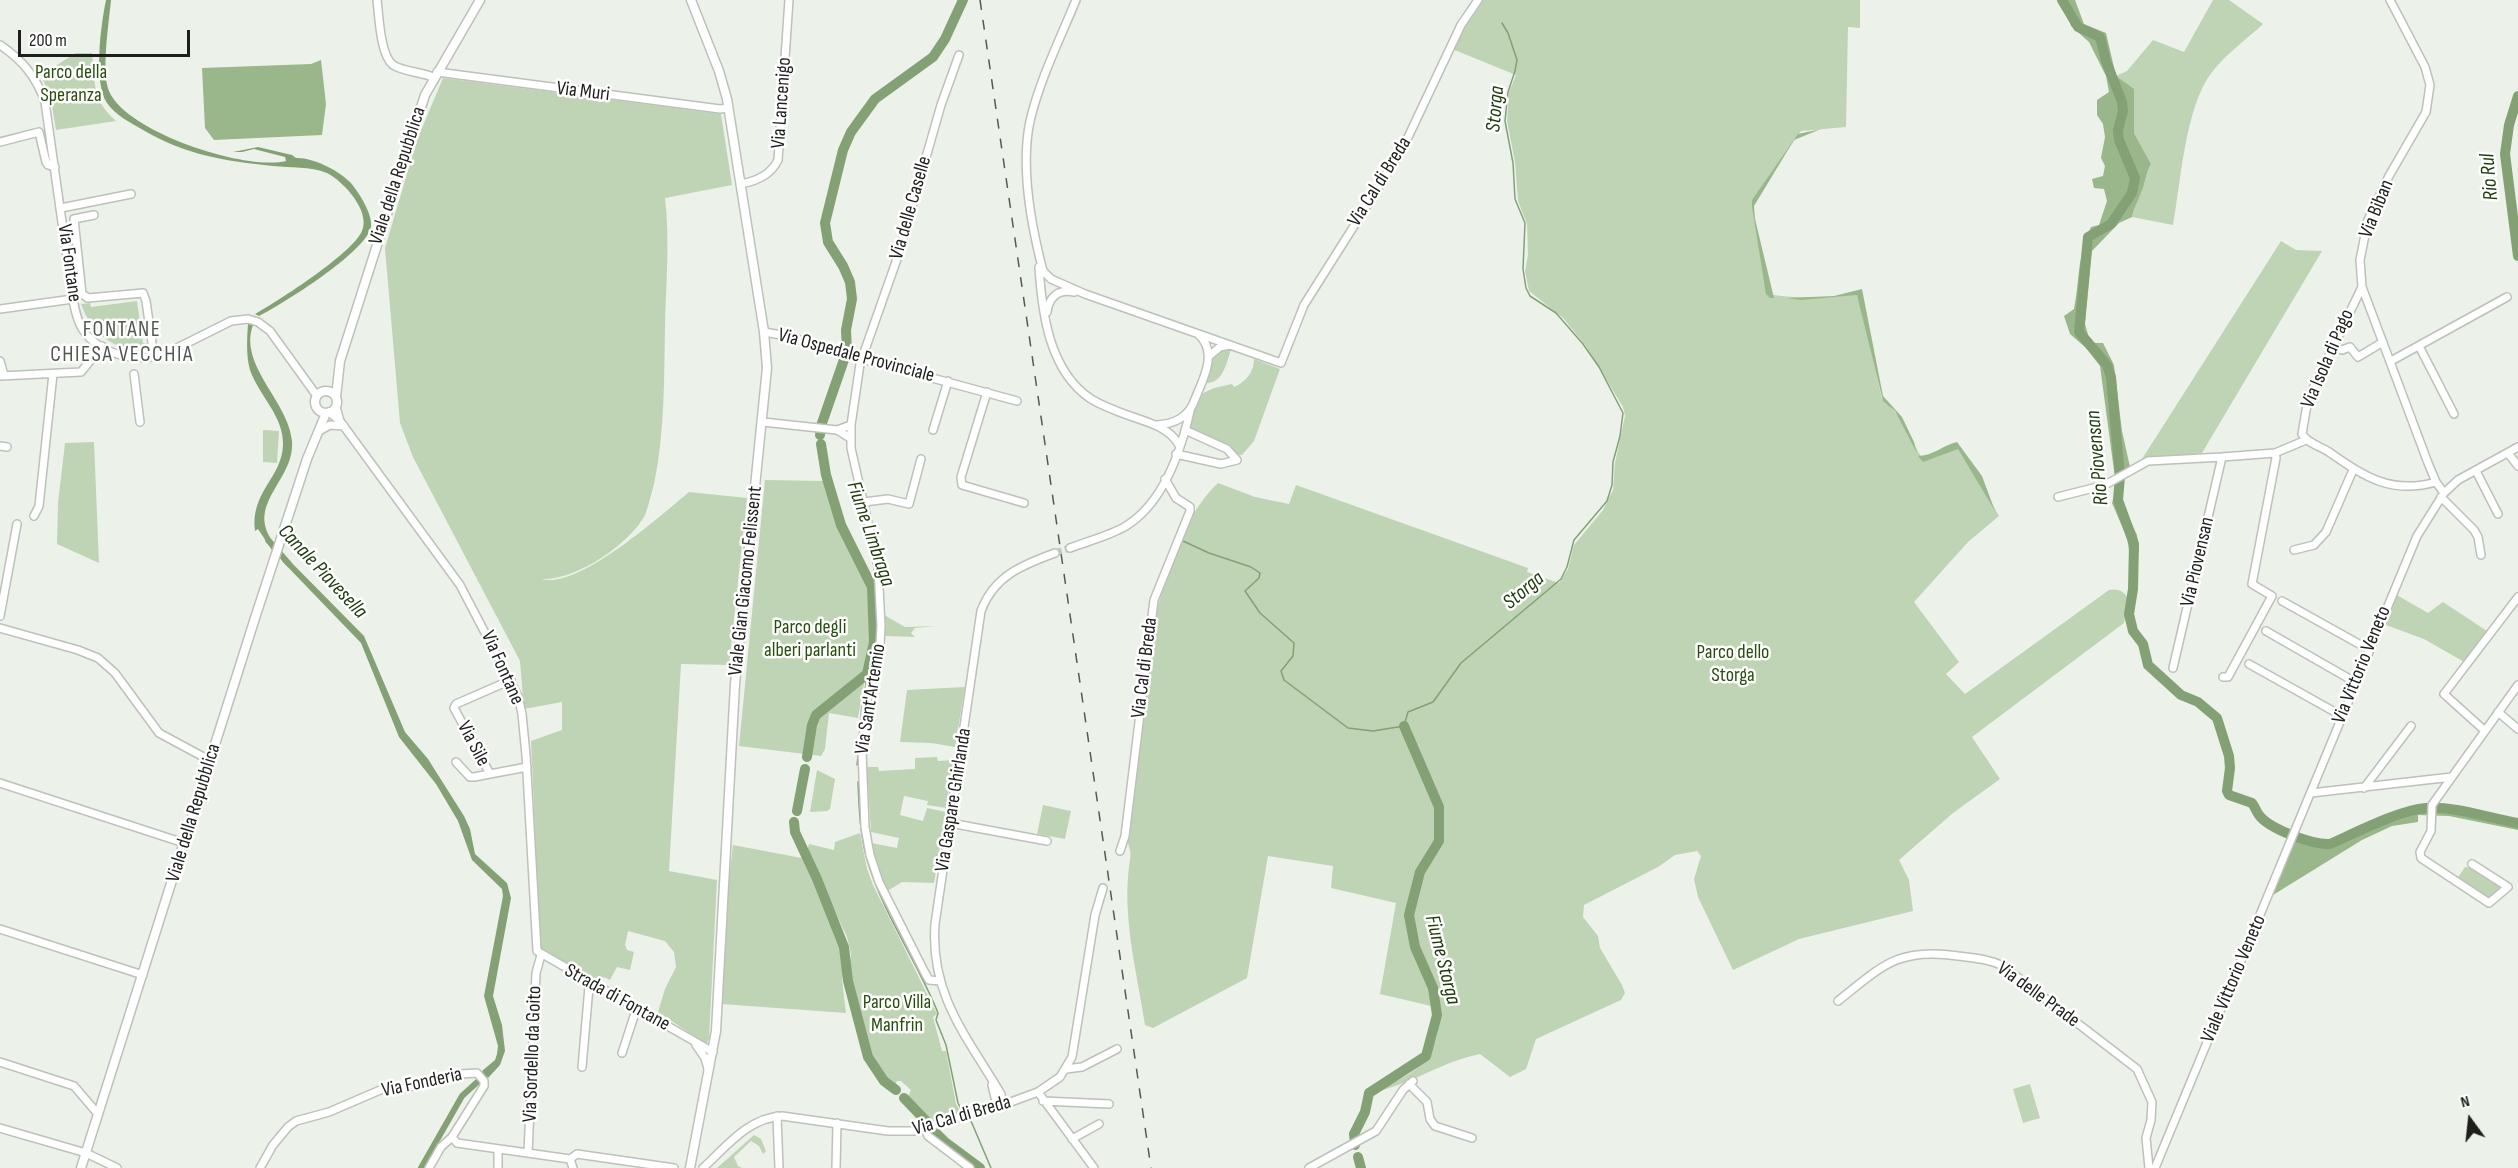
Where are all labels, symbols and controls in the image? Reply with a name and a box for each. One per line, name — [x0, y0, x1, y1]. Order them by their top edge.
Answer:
scale bar — [21, 18, 194, 56]
text: 200 m — [29, 30, 67, 51]
street label: Via Lancenigo — [767, 56, 797, 150]
park label: Parco della Speranza — [35, 61, 107, 108]
street label: Via Muri — [555, 77, 611, 107]
water label: Storga — [1481, 85, 1511, 133]
street label: Viale della Repubblica — [364, 104, 432, 248]
street label: Via Cal di Breda — [1343, 133, 1417, 231]
water label: Rio Rul — [2475, 152, 2505, 202]
street label: Via delle Caselle — [885, 154, 937, 262]
street label: Via Biban — [2354, 176, 2400, 242]
street label: Via Fontane — [52, 223, 86, 303]
street label: Via Isola di Pago — [2296, 306, 2360, 412]
district label: FONTANE CHIESA VECCHIA — [50, 317, 194, 368]
street label: Via Ospedale Provinciale — [775, 324, 937, 388]
water label: Rio Piovensan — [2081, 409, 2115, 507]
water label: Fiume Limbraga — [840, 478, 900, 590]
street label: Viale Gian Giacomo Felissent — [724, 485, 768, 677]
street label: Via Piovensan — [2176, 515, 2220, 609]
water label: Canale Piavesella — [272, 520, 372, 624]
water label: Storga — [1498, 567, 1550, 615]
street label: Via Vittorio Veneto — [2328, 603, 2396, 727]
park label: Parco degli alberi parlanti — [764, 616, 856, 663]
street label: Via Cal di Breda — [1127, 616, 1163, 720]
street label: Via Fontane — [475, 627, 529, 709]
park label: Parco dello Storga — [1697, 641, 1769, 688]
street label: Via Sant'Artemio — [850, 642, 892, 756]
street label: Via Sile — [451, 717, 495, 771]
street label: Via Gaspare Ghirlanda — [931, 727, 977, 873]
street label: Viale della Repubblica — [162, 741, 226, 885]
street label: Viale Vittorio Veneto — [2196, 911, 2272, 1047]
water label: Fiume Storga — [1419, 913, 1465, 1007]
street label: Via delle Prade — [1992, 957, 2084, 1033]
street label: Strada di Fontane — [560, 959, 674, 1037]
street label: Via Sordello da Goito — [519, 985, 547, 1123]
park label: Parco Villa Manfrin — [863, 991, 931, 1038]
street label: Via Fonderia — [380, 1063, 464, 1103]
north arrow — [2440, 1090, 2500, 1150]
street label: Via Cal di Breda — [910, 1091, 1014, 1141]
text: N — [2459, 1092, 2472, 1112]

